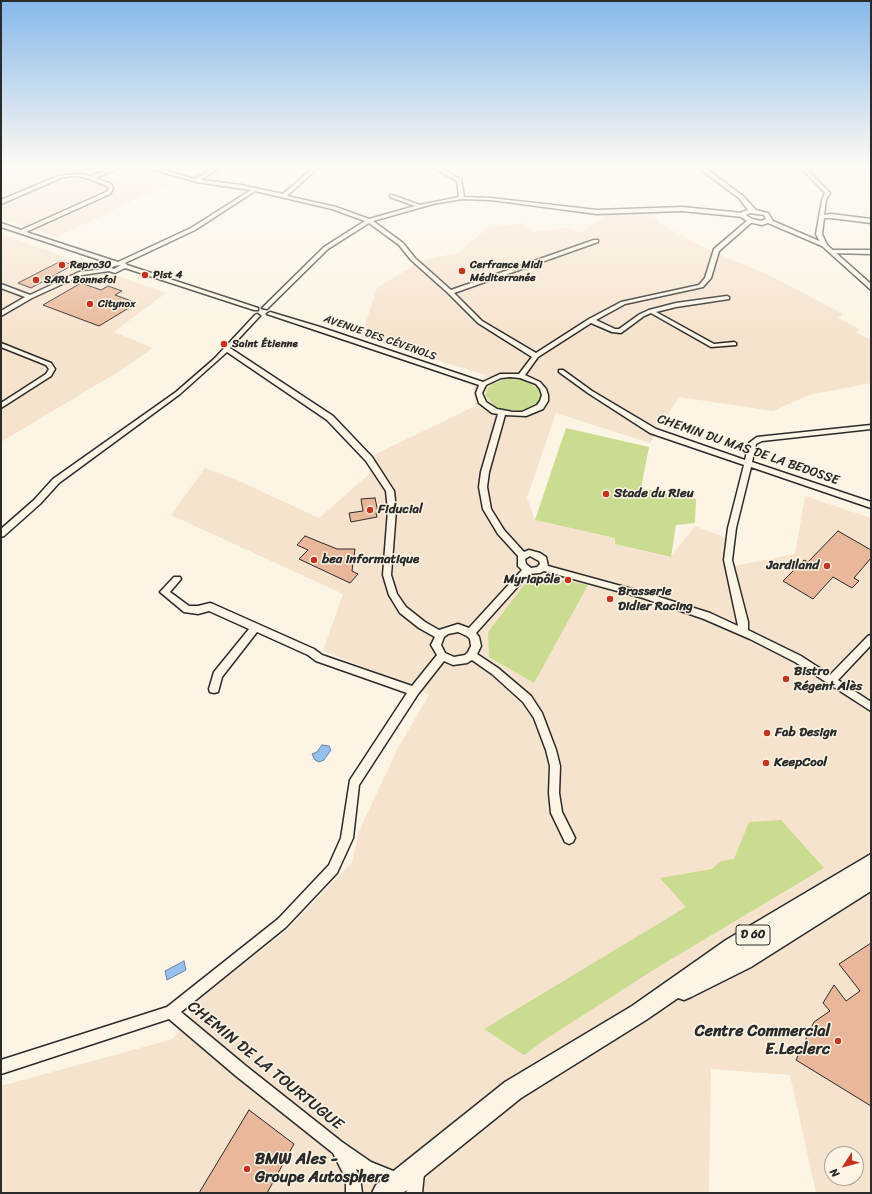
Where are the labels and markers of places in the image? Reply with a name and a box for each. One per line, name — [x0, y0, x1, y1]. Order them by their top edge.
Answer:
place label: Repro30 — [70, 258, 111, 272]
place label: Cerfrance Midi Méditerranée — [470, 258, 542, 284]
marker: Repro30 — [57, 260, 67, 270]
marker: Cerfrance Midi Méditerranée — [457, 266, 467, 276]
place label: Pist 4 — [153, 268, 182, 282]
marker: Pist 4 — [140, 270, 150, 280]
place label: SARL Bonnefoi — [44, 273, 116, 287]
marker: SARL Bonnefoi — [31, 275, 41, 285]
place label: Citynox — [98, 297, 136, 311]
marker: Citynox — [85, 299, 95, 309]
place label: Saint Étienne — [232, 337, 298, 351]
marker: Saint Étienne — [219, 339, 229, 349]
place label: Stade du Rieu — [614, 486, 694, 502]
marker: Stade du Rieu — [601, 489, 611, 499]
place label: Fiducial — [378, 502, 423, 518]
marker: Fiducial — [365, 505, 375, 515]
place label: bea informatique — [322, 552, 419, 568]
marker: bea informatique — [309, 555, 319, 565]
place label: Jardiland — [767, 558, 819, 574]
marker: Jardiland — [822, 561, 832, 571]
place label: Myriapôle — [504, 572, 560, 588]
marker: Myriapôle — [563, 575, 573, 585]
place label: Brasserie Didier Racing — [618, 584, 693, 615]
marker: Brasserie Didier Racing — [605, 594, 615, 604]
place label: Bistro Régent Alès — [794, 664, 862, 695]
marker: Bistro Régent Alès — [781, 674, 791, 684]
place label: Fab Design — [775, 725, 837, 741]
marker: Fab Design — [762, 728, 772, 738]
place label: KeepCool — [774, 755, 827, 771]
marker: KeepCool — [761, 758, 771, 768]
place label: Centre Commercial E.Leclerc — [695, 1022, 830, 1060]
marker: Centre Commercial E.Leclerc — [833, 1036, 843, 1046]
place label: BMW Ales - Groupe Autosphere — [255, 1150, 389, 1188]
marker: BMW Ales - Groupe Autosphere — [242, 1164, 252, 1174]

